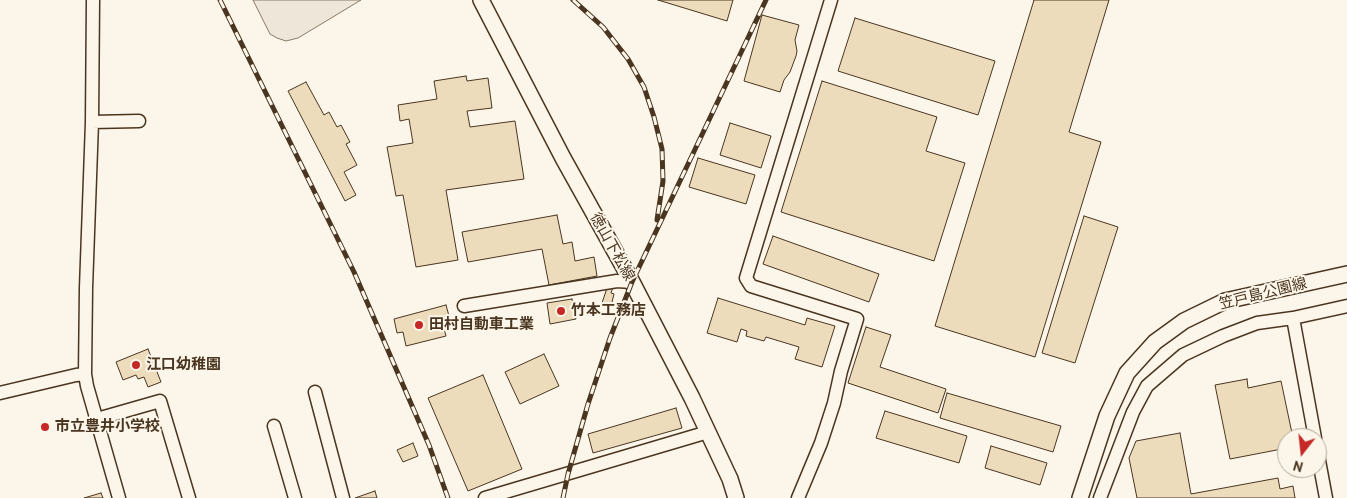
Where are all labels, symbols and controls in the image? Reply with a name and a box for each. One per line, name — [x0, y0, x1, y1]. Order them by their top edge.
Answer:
street label: 徳山下松線 — [586, 210, 638, 284]
street label: 笠戸島公園線 — [1217, 274, 1309, 314]
place label: 竹本工務店 — [571, 302, 646, 320]
marker: 竹本工務店 — [555, 305, 567, 317]
place label: 田村自動車工業 — [429, 316, 534, 334]
marker: 田村自動車工業 — [413, 319, 425, 331]
place label: 江口幼稚園 — [146, 356, 221, 374]
marker: 江口幼稚園 — [130, 359, 142, 371]
place label: 市立豊井小学校 — [55, 418, 160, 436]
marker: 市立豊井小学校 — [39, 421, 51, 433]
north arrow — [1277, 428, 1327, 478]
text: N — [1291, 457, 1305, 476]

